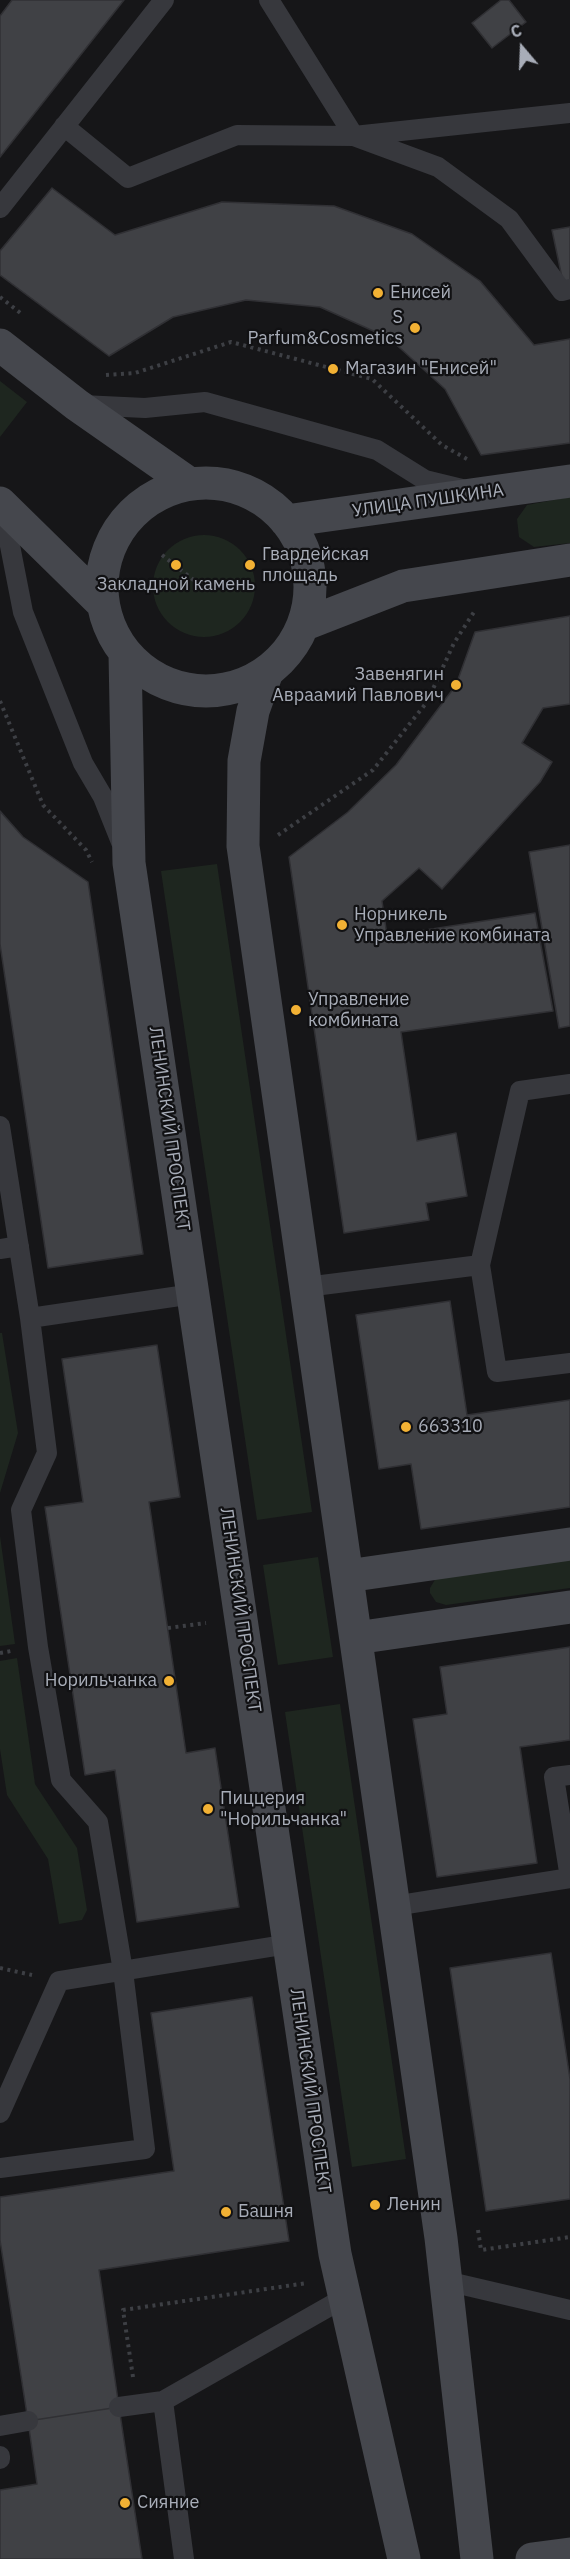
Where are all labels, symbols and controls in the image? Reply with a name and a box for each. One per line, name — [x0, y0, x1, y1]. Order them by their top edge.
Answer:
north arrow — [492, 18, 552, 78]
text: С — [508, 20, 524, 42]
place label: Енисей — [390, 282, 451, 304]
marker: Енисей — [371, 286, 385, 300]
place label: S Parfum&Cosmetics — [247, 307, 403, 350]
marker: S Parfum&Cosmetics — [408, 321, 422, 335]
place label: Магазин "Енисей" — [345, 358, 497, 380]
marker: Магазин "Енисей" — [326, 362, 340, 376]
street label: УЛИЦА ПУШКИНА — [351, 480, 505, 522]
place label: Гвардейская площадь — [262, 544, 369, 586]
marker: Закладной камень — [169, 558, 183, 572]
marker: Гвардейская площадь — [243, 558, 257, 572]
place label: Закладной камень — [97, 574, 255, 596]
place label: Завенягин Авраамий Павлович — [272, 664, 444, 706]
marker: Завенягин Авраамий Павлович — [449, 678, 463, 692]
place label: Норникель Управление комбината — [354, 904, 550, 946]
marker: Норникель Управление комбината — [335, 918, 349, 932]
place label: Управление комбината — [308, 989, 409, 1032]
marker: Управление комбината — [289, 1003, 303, 1017]
street label: ЛЕНИНСКИЙ ПРОСПЕКТ — [144, 1025, 194, 1233]
place label: 663310 — [418, 1416, 483, 1438]
marker: 663310 — [399, 1420, 413, 1434]
street label: ЛЕНИНСКИЙ ПРОСПЕКТ — [215, 1506, 265, 1714]
place label: Норильчанка — [45, 1670, 157, 1692]
marker: Норильчанка — [162, 1674, 176, 1688]
place label: Пиццерия "Норильчанка" — [220, 1788, 347, 1830]
marker: Пиццерия "Норильчанка" — [201, 1802, 215, 1816]
street label: ЛЕНИНСКИЙ ПРОСПЕКТ — [285, 1987, 335, 2195]
place label: Ленин — [387, 2194, 441, 2216]
marker: Ленин — [368, 2198, 382, 2212]
place label: Башня — [238, 2201, 294, 2223]
marker: Башня — [219, 2205, 233, 2219]
place label: Сияние — [137, 2492, 199, 2514]
marker: Сияние — [118, 2496, 132, 2510]

